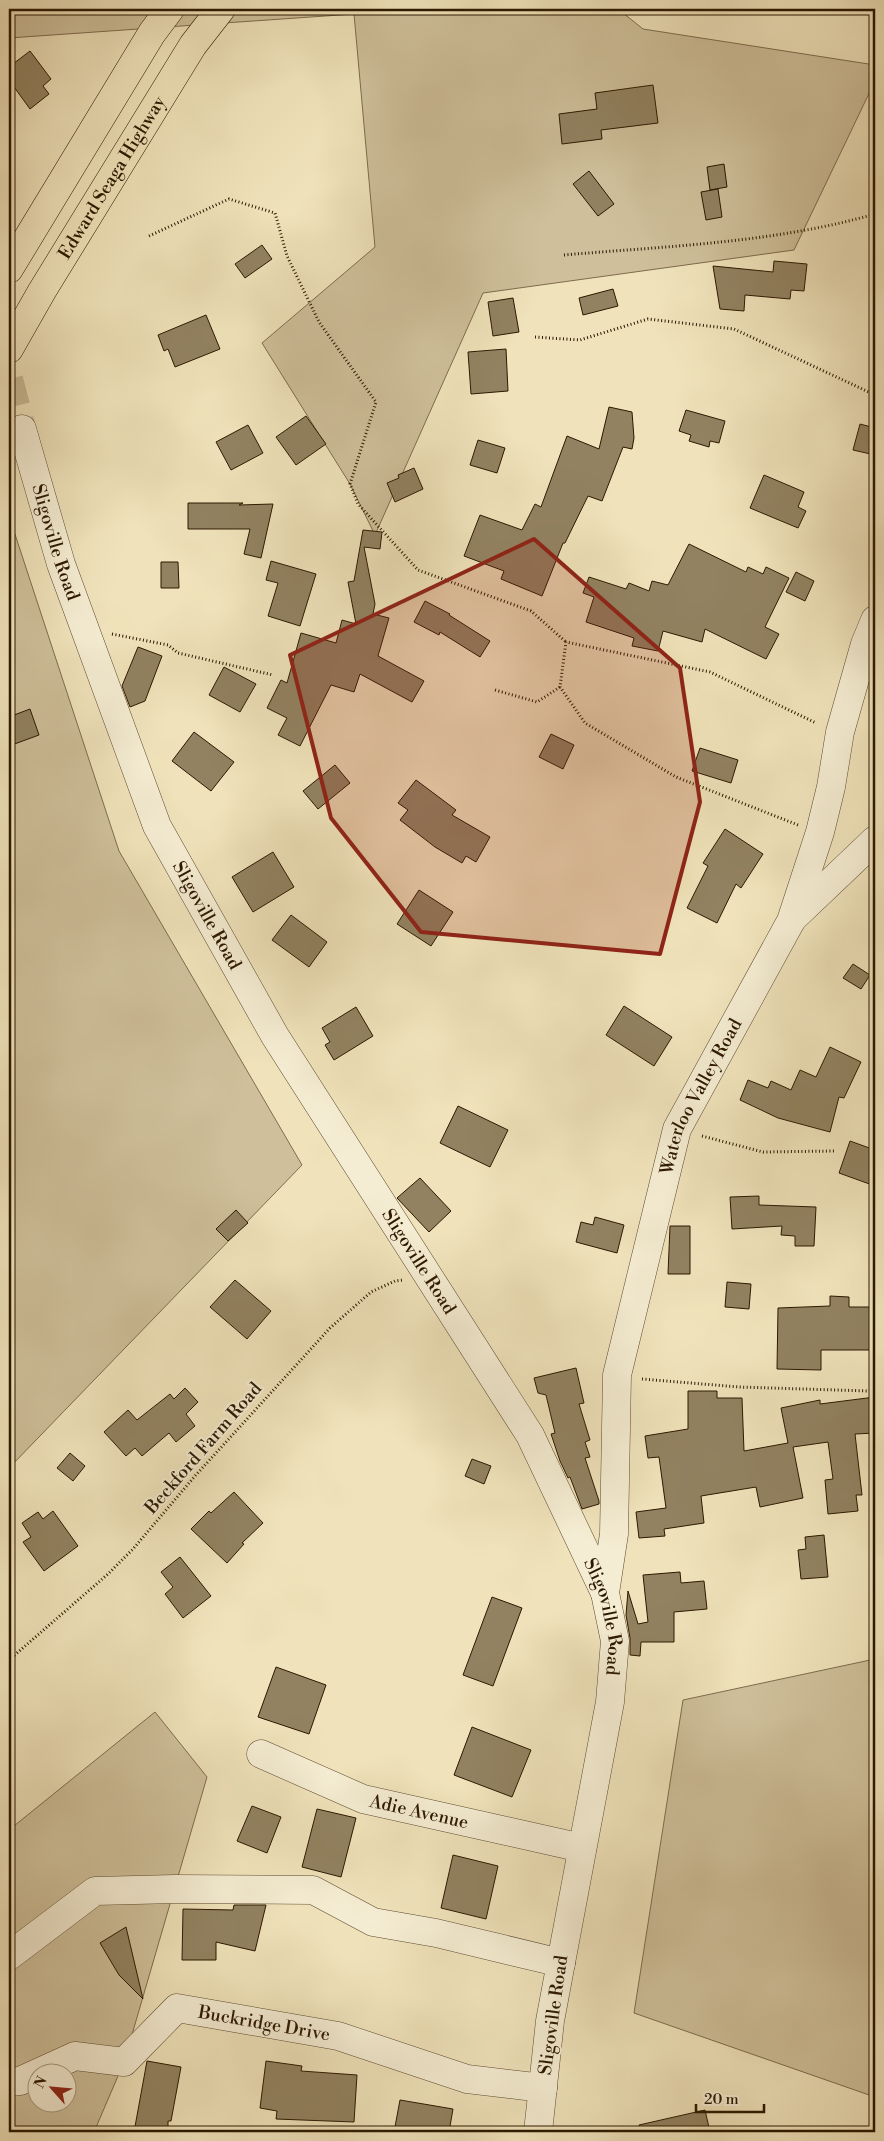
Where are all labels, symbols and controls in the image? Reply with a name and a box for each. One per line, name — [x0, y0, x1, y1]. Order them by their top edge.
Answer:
street label: Edward Seaga Highway — [53, 92, 171, 264]
street label: Sligoville Road — [26, 481, 85, 604]
street label: Sligoville Road — [167, 857, 247, 975]
street label: Waterloo Valley Road — [655, 1014, 748, 1178]
street label: Sligoville Road — [376, 1205, 461, 1319]
street label: Beckford Farm Road — [139, 1377, 267, 1520]
street label: Sligoville Road — [578, 1555, 627, 1677]
street label: Adie Avenue — [367, 1790, 471, 1834]
street label: Sligoville Road — [534, 1953, 573, 2076]
street label: Buckridge Drive — [195, 2001, 332, 2046]
north arrow — [28, 2064, 78, 2114]
text: N — [31, 2074, 52, 2092]
scale bar — [696, 2081, 764, 2113]
text: 20 m — [704, 2090, 739, 2109]

